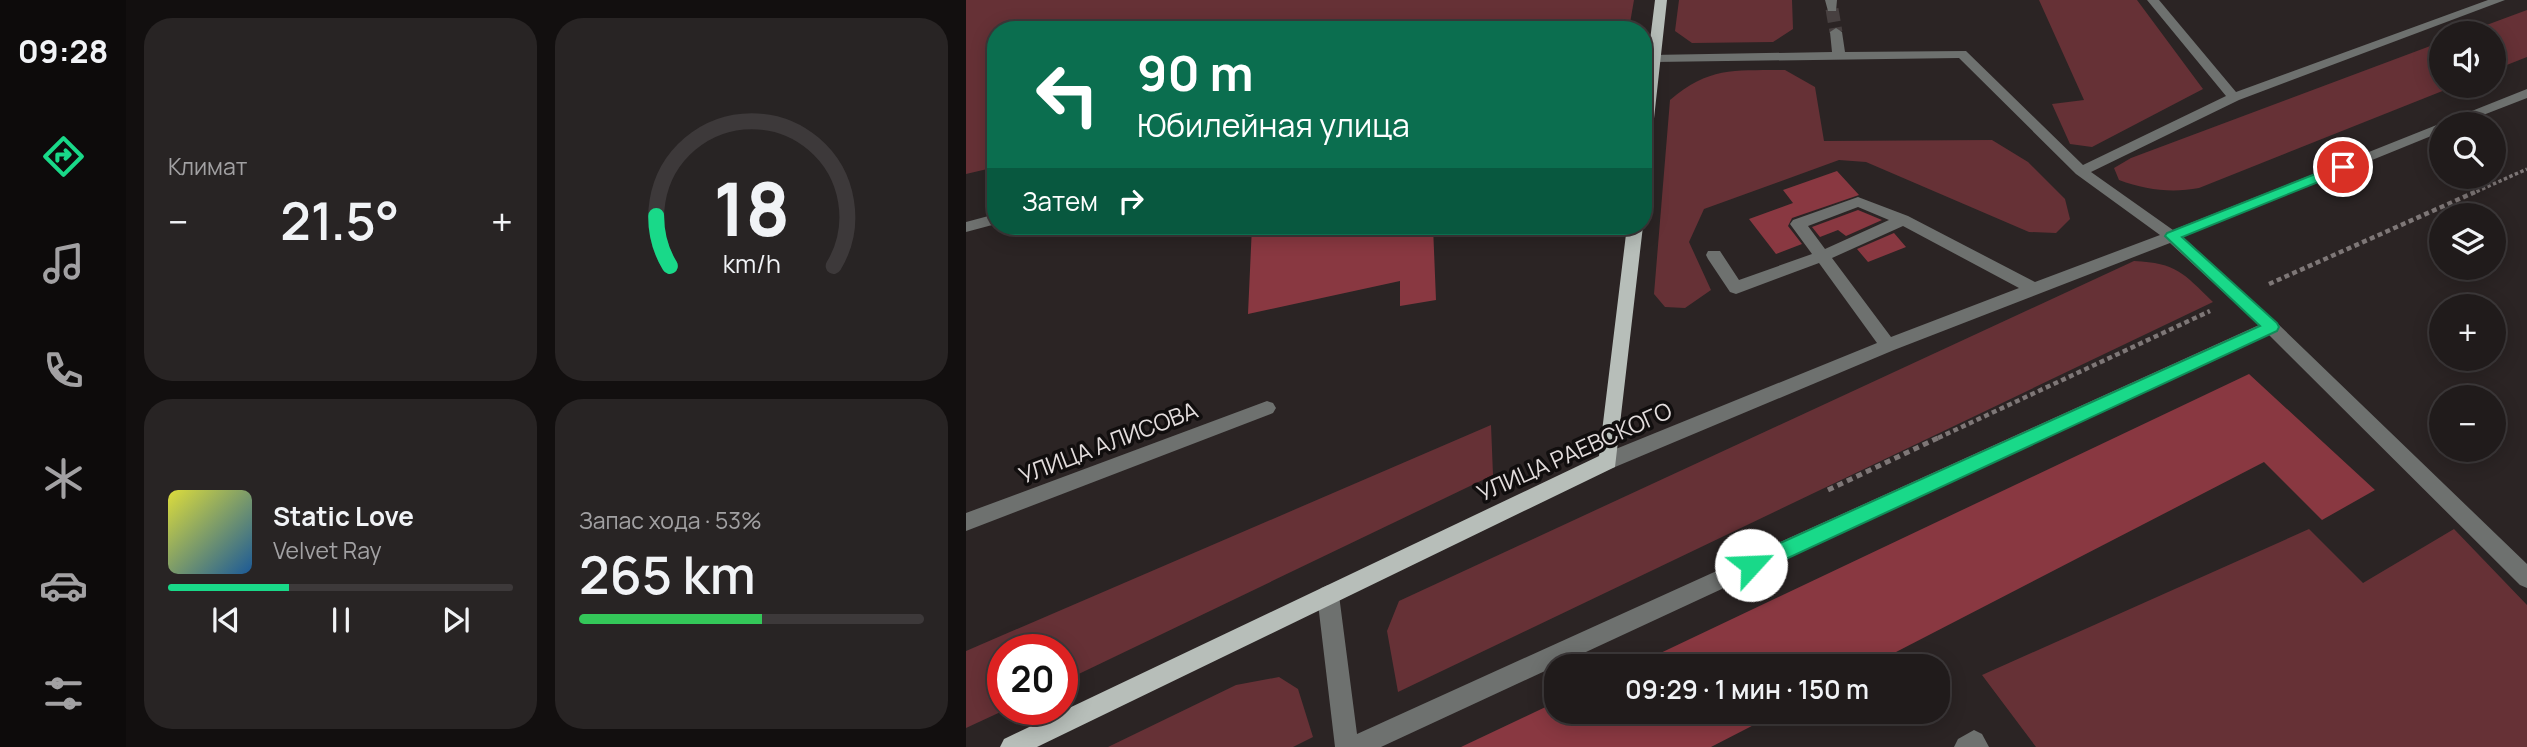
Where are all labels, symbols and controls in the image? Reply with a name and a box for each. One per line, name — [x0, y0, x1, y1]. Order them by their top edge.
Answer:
map controls — [2429, 21, 2506, 462]
button: sound — [2429, 21, 2506, 98]
text: 09:28 — [18, 29, 108, 73]
text: 90 m — [1137, 39, 1254, 106]
icon: left — [1022, 49, 1113, 140]
text: Юбилейная улица — [1137, 103, 1410, 147]
button: search — [2429, 112, 2506, 189]
icon: directions — [39, 132, 88, 181]
pin — [2313, 137, 2373, 197]
icon: arrive — [2324, 148, 2362, 186]
text: Климат — [168, 150, 247, 182]
text: 18 — [713, 158, 790, 258]
icon: right — [1112, 182, 1150, 220]
text: Затем — [1022, 183, 1098, 219]
text: 21.5° — [280, 185, 399, 256]
text: − — [168, 195, 189, 247]
text: + — [491, 195, 513, 247]
button: layers — [2429, 203, 2506, 280]
icon: music — [39, 239, 88, 288]
text: km/h — [722, 245, 781, 280]
button: + — [2429, 294, 2506, 371]
icon: phone — [39, 346, 88, 395]
button: − — [2429, 385, 2506, 462]
street label: УЛИЦА АЛИСОВА — [1014, 393, 1202, 491]
street label: УЛИЦА РАЕВСКОГО — [1471, 394, 1677, 508]
icon: climate — [39, 454, 88, 503]
text: Static Love — [273, 498, 414, 534]
text: Запас хода · 53% — [579, 504, 762, 536]
position arrow — [1714, 528, 1788, 602]
text: Velvet Ray — [273, 534, 382, 566]
text: 265 km — [579, 539, 756, 610]
icon: car — [39, 561, 88, 610]
icon: previous — [207, 601, 245, 639]
icon: pause — [322, 601, 360, 639]
icon: next — [437, 601, 475, 639]
speed limit sign: 20 — [987, 634, 1078, 725]
icon: filters — [39, 669, 88, 718]
text: 09:29 · 1 мин · 150 m — [1625, 671, 1869, 707]

